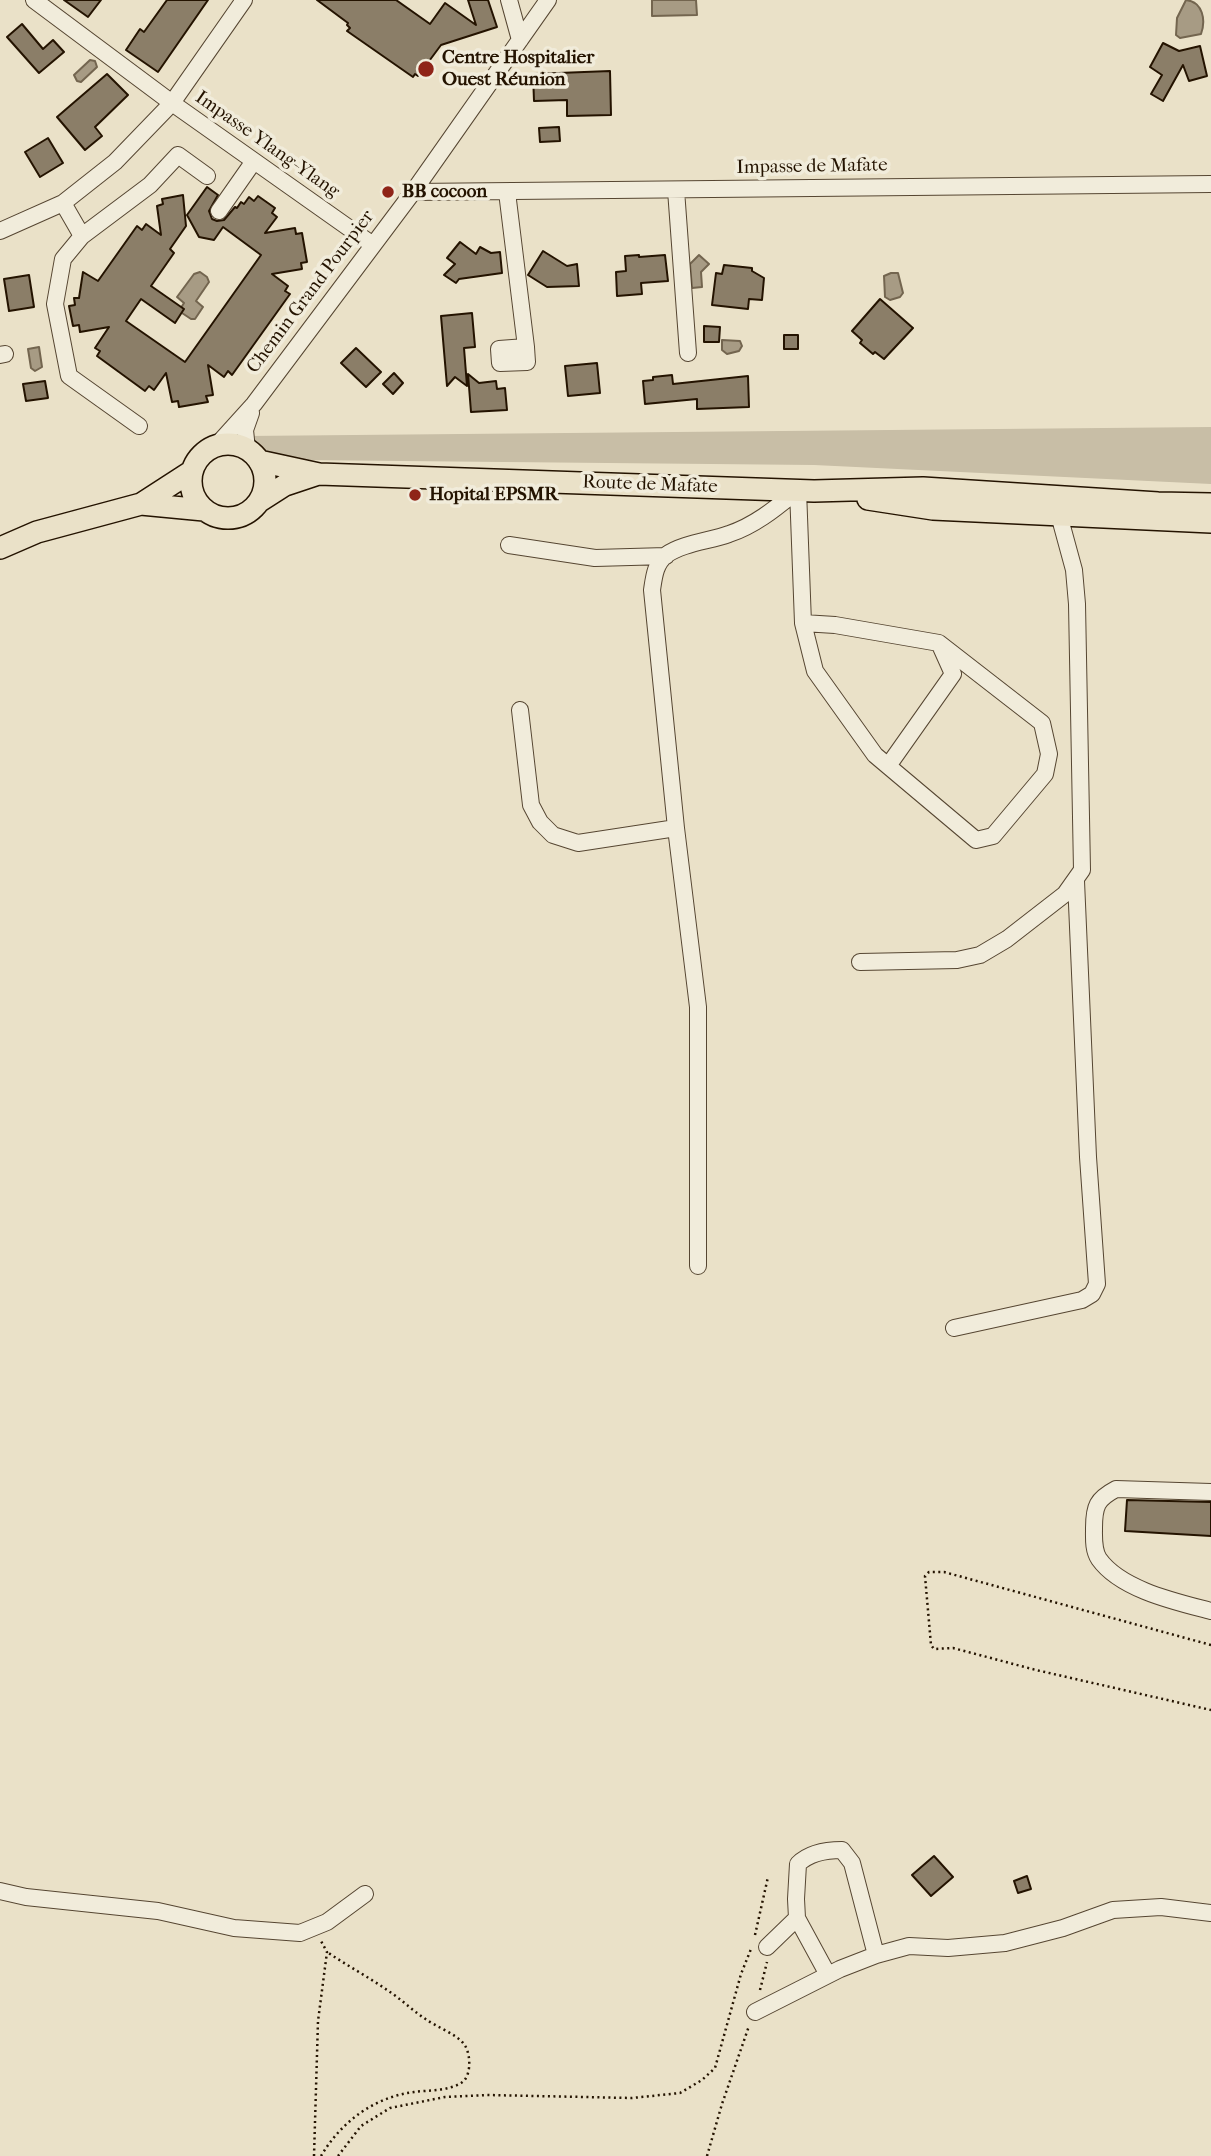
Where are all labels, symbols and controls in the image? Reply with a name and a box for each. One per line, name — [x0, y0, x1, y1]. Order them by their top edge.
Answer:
place label: Centre Hospitalier Ouest Réunion — [442, 47, 594, 91]
marker: Centre Hospitalier Ouest Réunion — [416, 59, 436, 79]
street label: Impasse Ylang-Ylang — [190, 87, 344, 203]
street label: Impasse de Mafate — [736, 154, 888, 180]
place label: BB cocoon — [402, 181, 487, 203]
marker: BB cocoon — [380, 184, 396, 200]
street label: Chemin Grand Pourpier — [242, 206, 380, 378]
street label: Route de Mafate — [582, 471, 718, 499]
place label: Hopital EPSMR — [429, 484, 558, 506]
marker: Hopital EPSMR — [407, 487, 423, 503]

